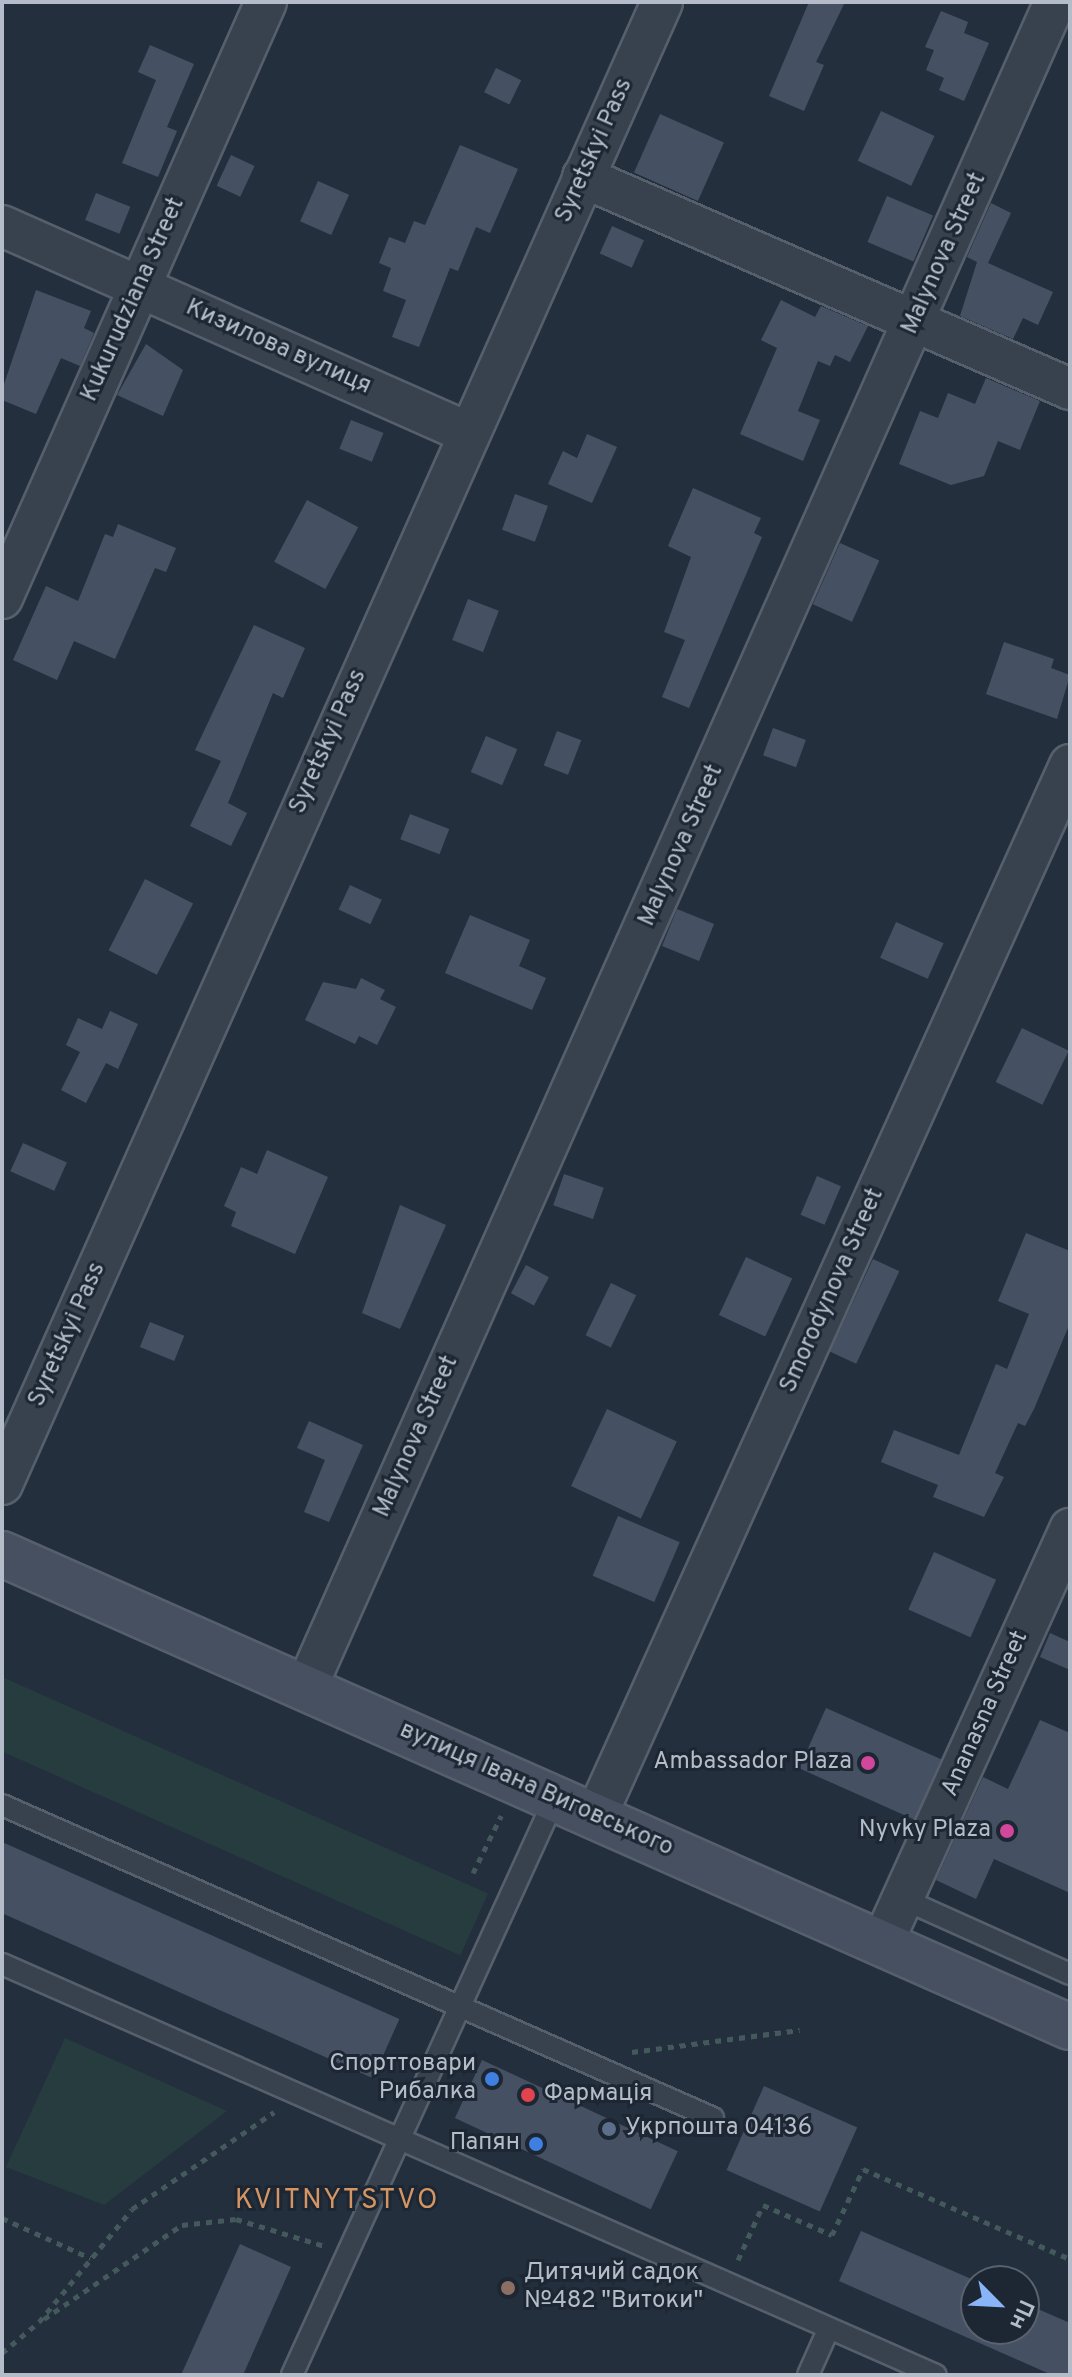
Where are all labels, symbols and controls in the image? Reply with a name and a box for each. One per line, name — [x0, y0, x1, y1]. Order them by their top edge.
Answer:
street label: Syretskyi Pass — [550, 74, 640, 228]
street label: Malynova Street — [897, 169, 993, 339]
street label: Kukurudziana Street — [76, 193, 192, 407]
street label: Кизилова вулиця — [181, 294, 375, 402]
street label: Syretskyi Pass — [284, 665, 374, 819]
street label: Malynova Street — [634, 761, 730, 931]
street label: Smorodynova Street — [775, 1184, 891, 1398]
street label: Syretskyi Pass — [23, 1258, 113, 1412]
street label: Malynova Street — [369, 1352, 465, 1522]
street label: Ananasna Street — [937, 1627, 1035, 1801]
street label: вулиця Івана Виговського — [395, 1717, 677, 1863]
place label: Ambassador Plaza — [653, 1749, 852, 1777]
marker: Ambassador Plaza — [859, 1754, 877, 1772]
place label: Nyvky Plaza — [859, 1817, 991, 1845]
marker: Nyvky Plaza — [998, 1822, 1016, 1840]
place label: Спорттовари Рибалка — [329, 2051, 476, 2107]
marker: Спорттовари Рибалка — [483, 2070, 501, 2088]
place label: Фармація — [544, 2081, 652, 2109]
marker: Фармація — [519, 2086, 537, 2104]
place label: Укрпошта 04136 — [625, 2115, 812, 2143]
marker: Укрпошта 04136 — [600, 2120, 618, 2138]
place label: Папян — [450, 2130, 520, 2158]
marker: Папян — [527, 2135, 545, 2153]
district label: KVITNYTSTVO — [235, 2184, 439, 2218]
place label: Дитячий садок №482 "Витоки" — [524, 2260, 703, 2316]
north arrow — [960, 2265, 1040, 2345]
marker: Дитячий садок №482 "Витоки" — [499, 2279, 517, 2297]
text: Пн — [1002, 2295, 1039, 2333]

